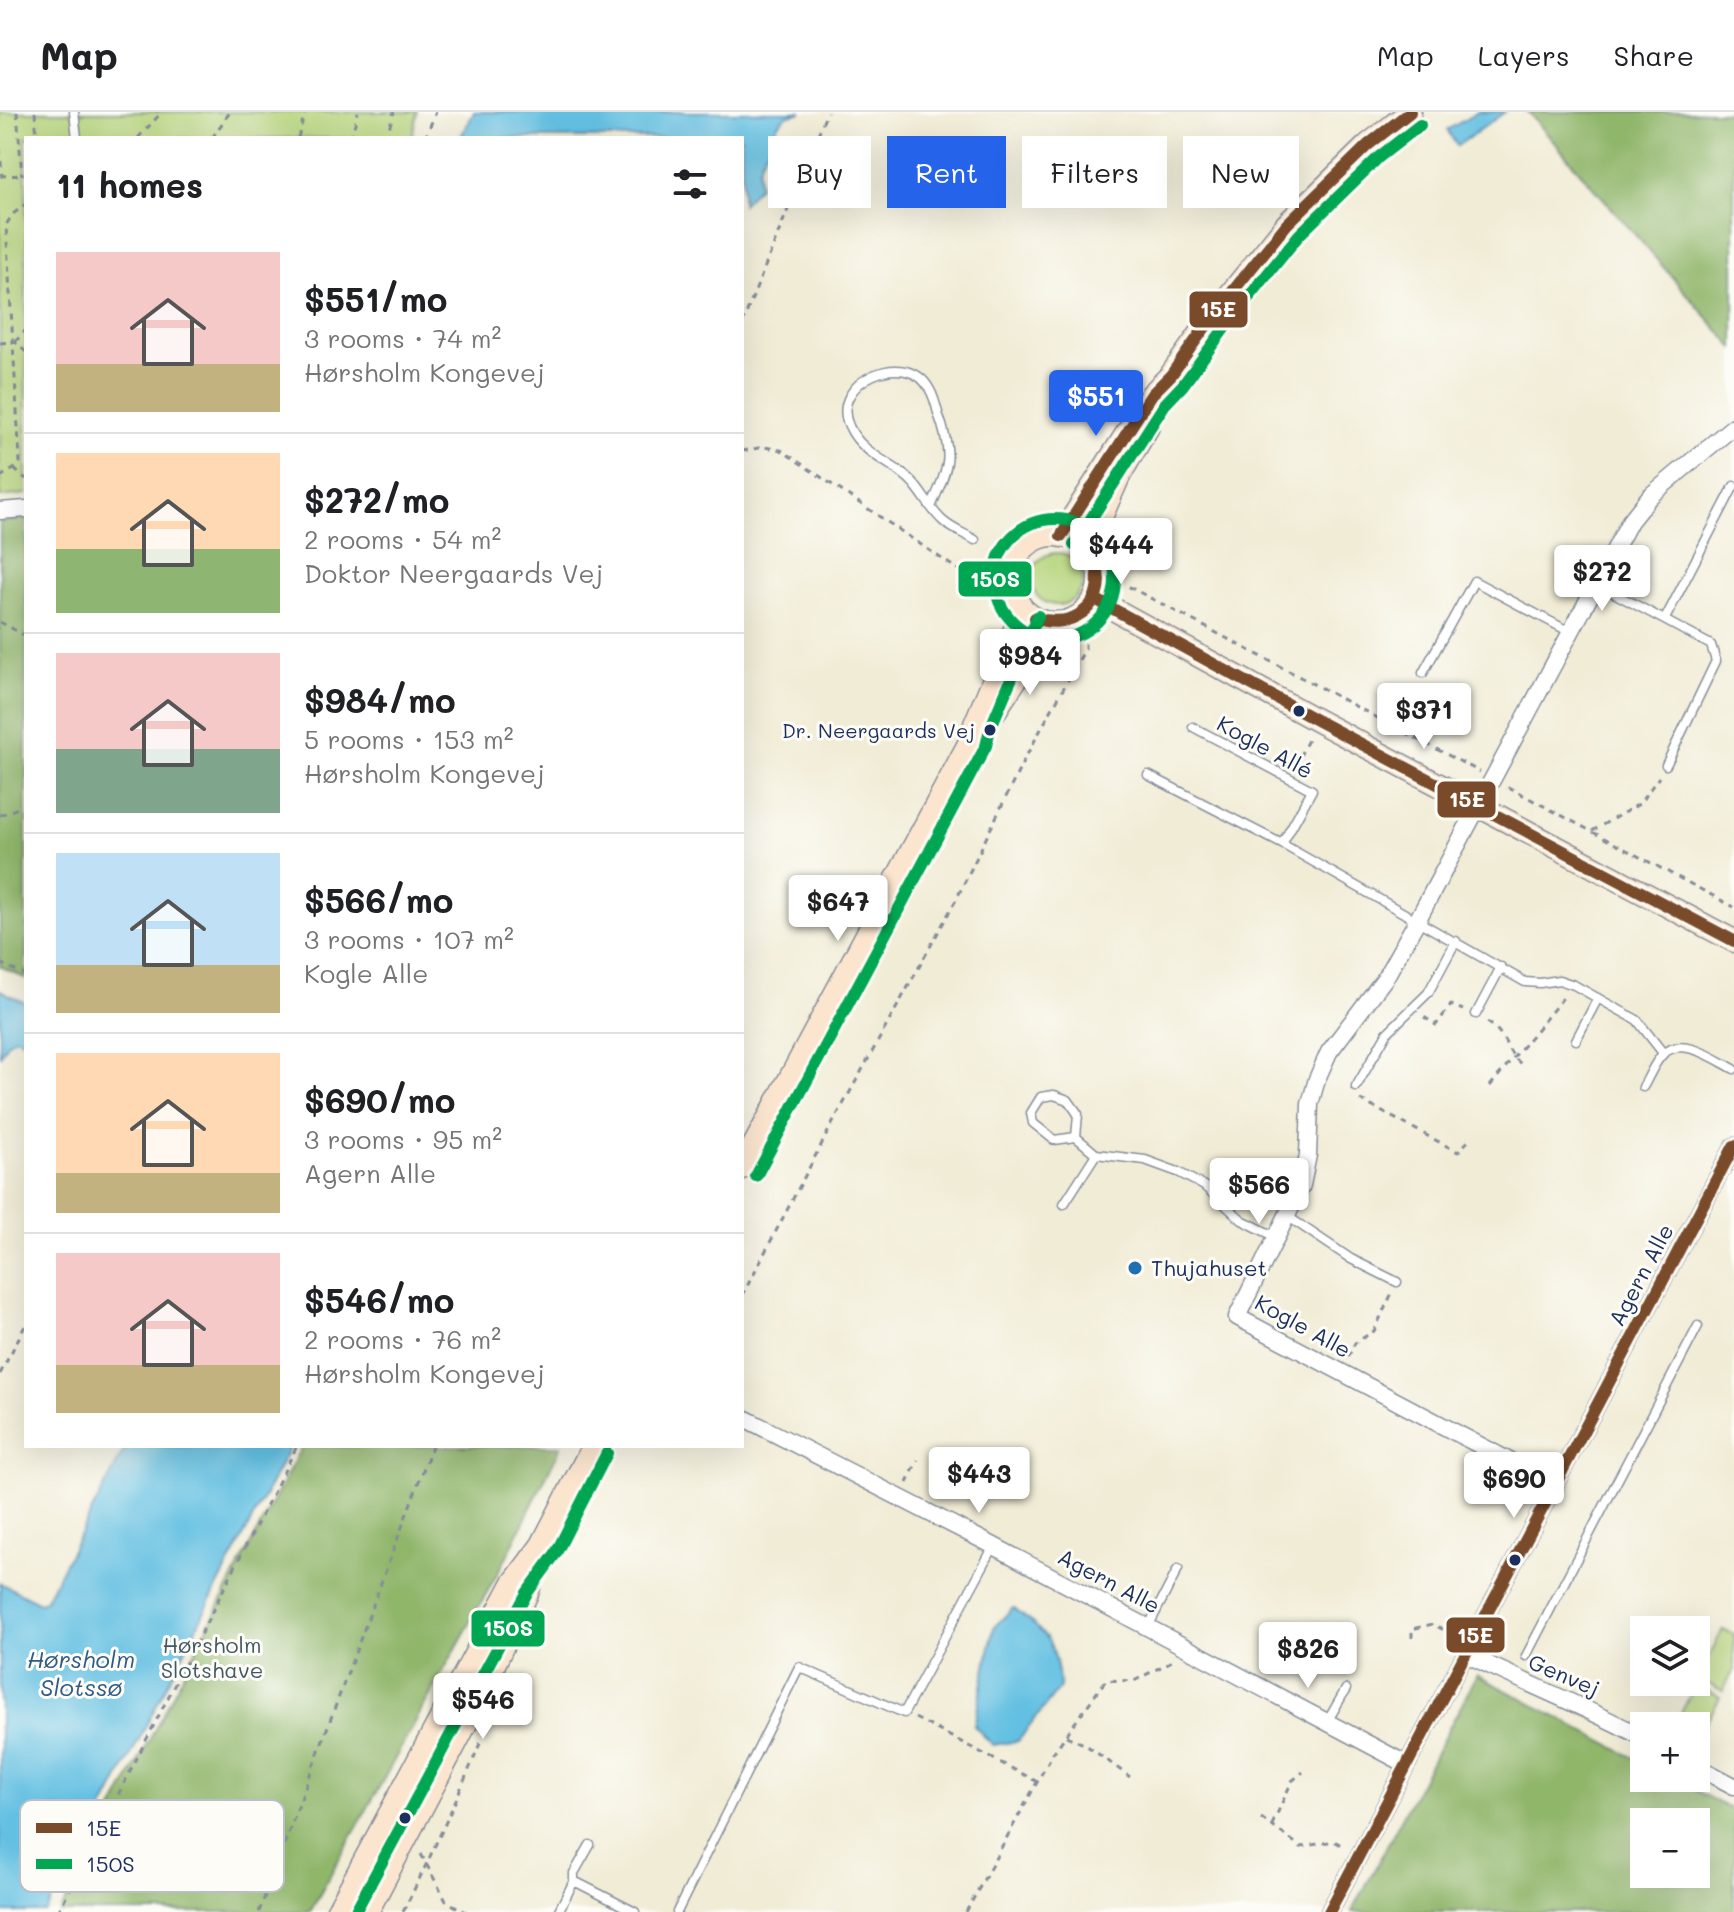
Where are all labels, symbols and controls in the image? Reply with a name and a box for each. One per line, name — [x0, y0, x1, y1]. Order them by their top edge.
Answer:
text: Map — [40, 30, 118, 80]
text: Map — [1377, 37, 1434, 73]
text: Layers — [1478, 37, 1570, 73]
text: Share — [1614, 37, 1694, 73]
chip: Buy — [768, 136, 871, 208]
chip: Rent — [887, 136, 1006, 208]
chip: Filters — [1022, 136, 1167, 208]
chip: New — [1183, 136, 1299, 208]
text: 11 homes — [56, 162, 203, 207]
icon: filters — [668, 162, 712, 206]
text: $551/mo — [304, 276, 447, 321]
icon: home — [120, 284, 216, 380]
line badge: 15E — [1188, 290, 1249, 329]
text: 15E — [1200, 294, 1236, 323]
text: 3 rooms · 74 m² — [304, 321, 501, 355]
text: Hørsholm Kongevej — [304, 355, 545, 389]
pin: $551 — [1049, 370, 1143, 438]
text: $551 — [1067, 379, 1125, 413]
text: $272/mo — [304, 477, 449, 522]
icon: home — [120, 485, 216, 581]
pin: $444 — [1074, 518, 1168, 586]
text: 2 rooms · 54 m² — [304, 522, 501, 556]
text: $444 — [1088, 527, 1154, 561]
pin: $272 — [1555, 545, 1649, 613]
text: $272 — [1572, 554, 1632, 588]
text: Doktor Neergaards Vej — [304, 556, 603, 590]
line badge: 150S — [957, 560, 1033, 598]
text: 150S — [970, 564, 1020, 593]
pin: $984 — [983, 629, 1077, 697]
text: $984 — [998, 638, 1062, 672]
text: $984/mo — [304, 677, 456, 722]
pin: $371 — [1377, 683, 1471, 751]
icon: home — [120, 685, 216, 781]
text: $371 — [1395, 692, 1453, 726]
unlabelled marker — [1291, 703, 1307, 719]
street label: Kogle Allé — [1212, 708, 1318, 785]
place label: Dr. Neergaards Vej — [782, 717, 975, 743]
text: 5 rooms · 153 m² — [304, 722, 514, 756]
marker: Dr. Neergaards Vej — [982, 722, 998, 738]
text: Hørsholm Kongevej — [304, 756, 545, 790]
line badge: 15E — [1436, 780, 1497, 819]
text: 15E — [1449, 784, 1485, 813]
pin: $647 — [791, 875, 885, 943]
text: $566/mo — [304, 877, 454, 922]
text: $647 — [807, 884, 869, 918]
icon: home — [120, 885, 216, 981]
text: 3 rooms · 107 m² — [304, 922, 514, 956]
text: Kogle Alle — [304, 956, 428, 990]
text: $690/mo — [304, 1077, 455, 1122]
icon: home — [120, 1085, 216, 1181]
text: 3 rooms · 95 m² — [304, 1122, 502, 1156]
text: Agern Alle — [304, 1156, 436, 1190]
pin: $566 — [1212, 1158, 1306, 1226]
text: $566 — [1228, 1167, 1290, 1201]
street label: Agern Alle — [1602, 1219, 1680, 1331]
place label: Thujahuset — [1151, 1253, 1267, 1282]
marker: Thujahuset — [1126, 1259, 1144, 1277]
text: $546/mo — [304, 1277, 454, 1322]
icon: home — [120, 1285, 216, 1381]
street label: Kogle Alle — [1250, 1287, 1356, 1364]
text: 2 rooms · 76 m² — [304, 1322, 501, 1356]
text: Hørsholm Kongevej — [304, 1356, 545, 1390]
pin: $443 — [932, 1447, 1026, 1515]
pin: $690 — [1467, 1452, 1561, 1520]
text: $443 — [947, 1456, 1011, 1490]
text: $690 — [1482, 1461, 1546, 1495]
street label: Agern Alle — [1053, 1542, 1165, 1620]
unlabelled marker — [1507, 1552, 1523, 1568]
line badge: 150S — [470, 1609, 546, 1648]
text: 150S — [483, 1613, 533, 1642]
line badge: 15E — [1445, 1616, 1506, 1654]
map controls — [1630, 1616, 1710, 1888]
button: layers — [1630, 1616, 1710, 1696]
text: 15E — [1457, 1620, 1493, 1649]
pin: $826 — [1261, 1622, 1355, 1690]
park label: Hørsholm Slotshave — [161, 1630, 263, 1684]
text: $826 — [1277, 1631, 1339, 1665]
water label: Hørsholm Slotssø — [27, 1643, 135, 1702]
street label: Genvej — [1524, 1647, 1604, 1702]
pin: $546 — [436, 1673, 530, 1741]
text: $546 — [451, 1682, 515, 1716]
button: + — [1630, 1712, 1710, 1792]
legend — [20, 1800, 284, 1892]
button: − — [1630, 1808, 1710, 1888]
unlabelled marker — [397, 1810, 413, 1826]
text: 15E — [86, 1813, 121, 1842]
text: 150S — [86, 1849, 135, 1878]

